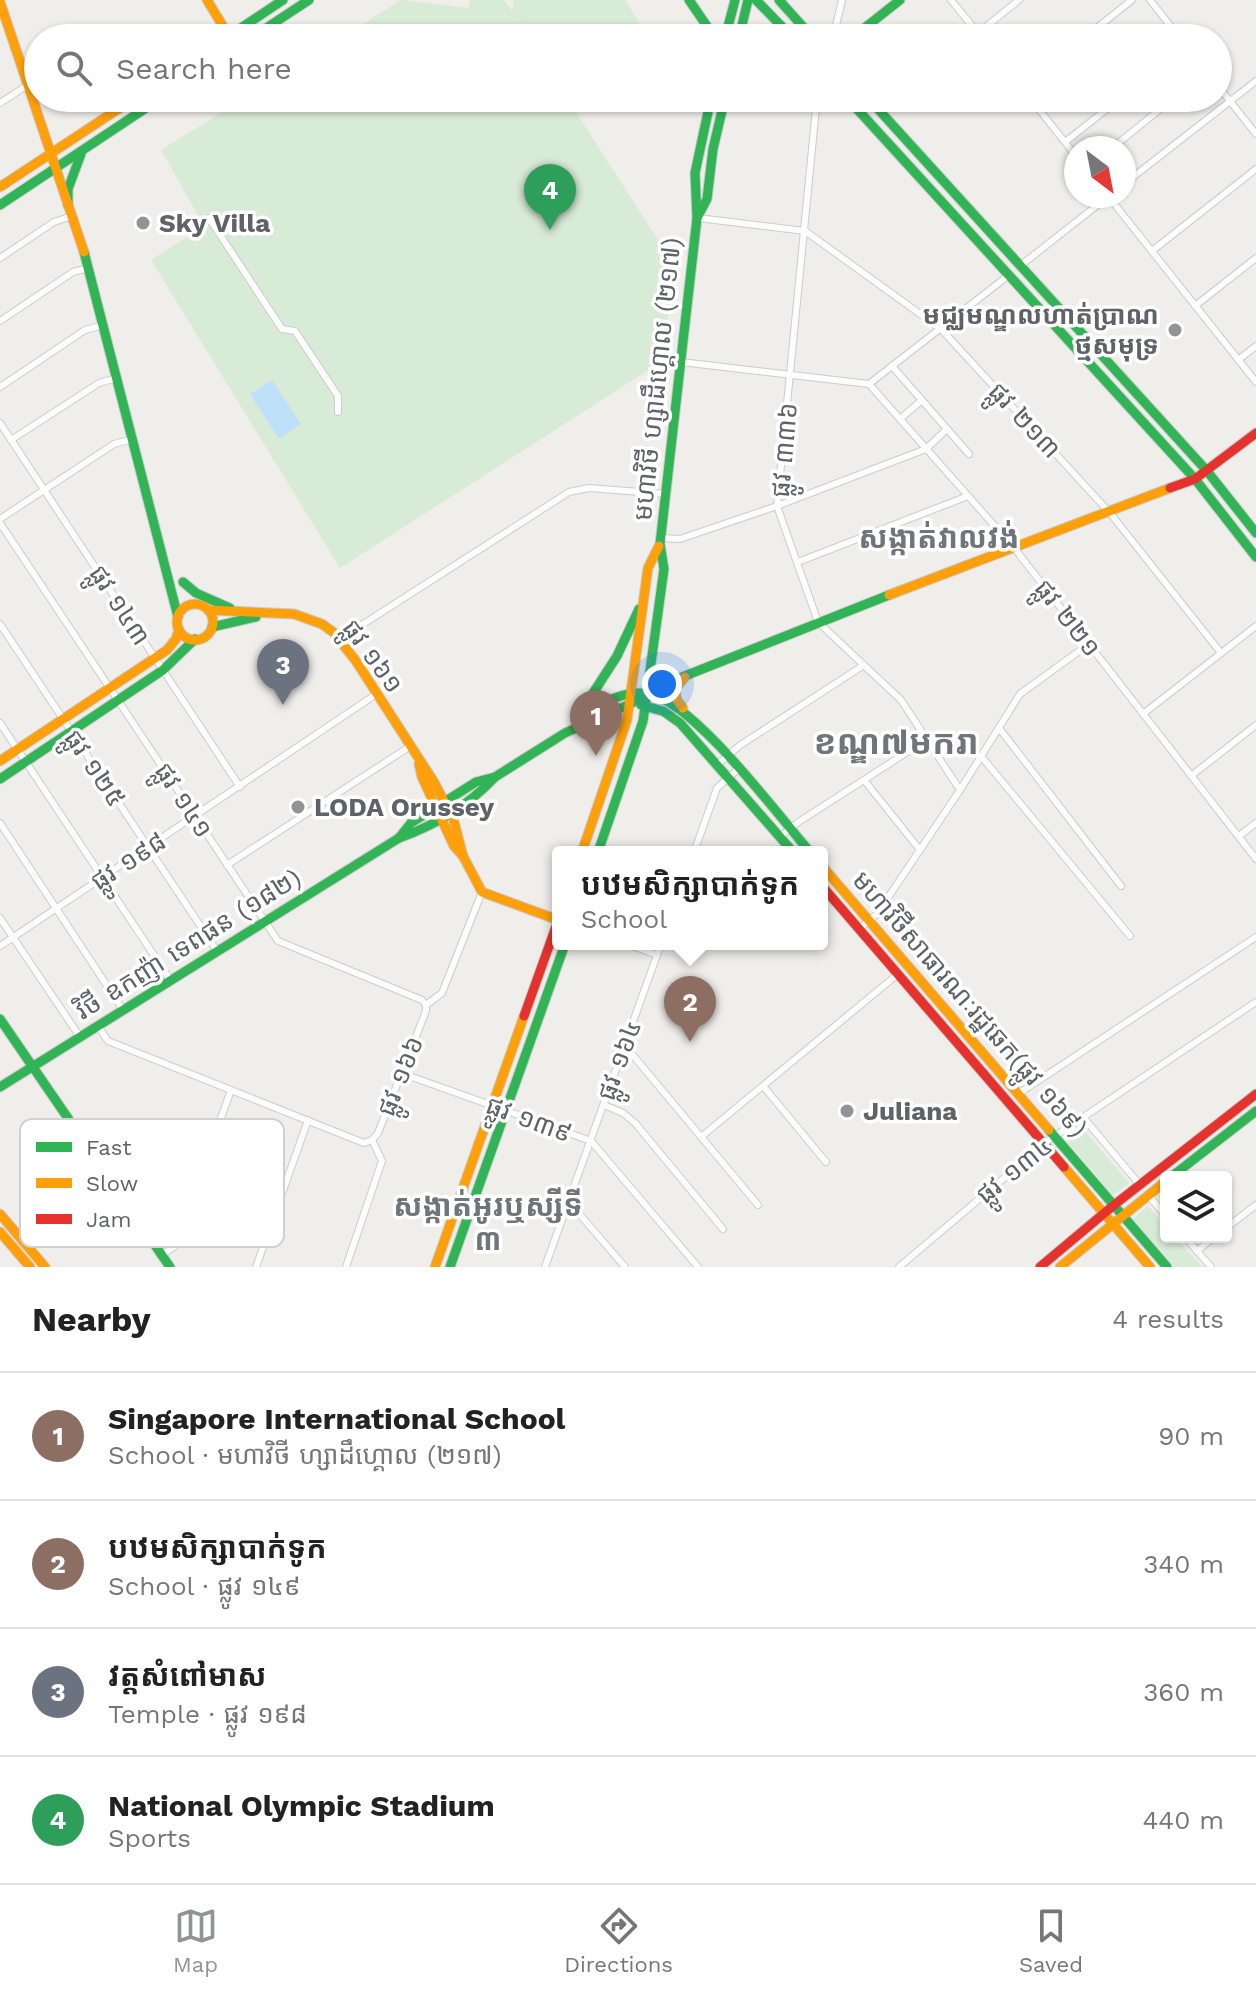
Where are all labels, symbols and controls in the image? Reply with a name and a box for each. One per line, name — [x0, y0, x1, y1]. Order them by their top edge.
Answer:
search box — [24, 24, 1232, 112]
icon: search — [52, 46, 96, 90]
text: Search here — [116, 51, 292, 86]
north arrow — [1064, 136, 1136, 208]
pin: 4 — [524, 164, 576, 230]
place label: Sky Villa — [159, 208, 270, 238]
marker: Sky Villa — [134, 214, 152, 232]
street label: មហាវិថី ហ្សាដឹហ្គោល (២១៧) — [625, 236, 688, 522]
place label: មជ្ឈមណ្ឌលហាត់ប្រាណ ថ្មសមុទ្រ — [923, 300, 1159, 362]
marker: មជ្ឈមណ្ឌលហាត់ប្រាណ ថ្មសមុទ្រ — [1166, 321, 1184, 339]
street label: ផ្លូវ ២១៣ — [976, 376, 1067, 470]
street label: ផ្លូវ ៣៣៦ — [765, 401, 812, 499]
district label: សង្កាត់វាលវង់ — [859, 520, 1019, 556]
street label: ផ្លូវ ១៤៣ — [76, 559, 157, 655]
street label: ផ្លូវ ២២១ — [1022, 574, 1107, 668]
street label: ផ្លូវ ១៦១ — [329, 613, 410, 704]
pin: 3 — [257, 639, 309, 705]
your location — [642, 664, 682, 704]
pin: 1 — [570, 690, 622, 756]
district label: ខណ្ឌ៧មករា — [813, 722, 979, 764]
street label: ផ្លូវ ១២៥ — [51, 724, 132, 817]
street label: ផ្លូវ ១៤១ — [141, 757, 219, 848]
place label: LODA Orussey — [314, 792, 494, 822]
marker: LODA Orussey — [289, 798, 307, 816]
street label: ផ្លូវ ១៩៨ — [85, 826, 176, 904]
popup — [552, 846, 828, 950]
street label: វិថី ឧកញ៉ា ទេពផន (១៨២) — [69, 862, 307, 1027]
street label: មហាវិថីសាធារណៈរដ្ឋឆេក(ផ្លូវ ១៦៩) — [840, 865, 1094, 1149]
text: បឋមសិក្សាបាក់ទូក — [581, 867, 799, 902]
text: School — [581, 904, 667, 934]
pin: 2 — [664, 976, 716, 1042]
street label: ផ្លូវ ១៦៤ — [591, 1016, 656, 1107]
street label: ផ្លូវ ១៦៦ — [370, 1032, 438, 1124]
street label: ផ្លូវ ១៣៩ — [479, 1090, 576, 1157]
place label: Juliana — [863, 1096, 957, 1126]
marker: Juliana — [838, 1102, 856, 1120]
legend — [20, 1119, 284, 1247]
street label: ផ្លូវ ១៣៤ — [970, 1130, 1064, 1217]
text: Fast — [86, 1135, 132, 1160]
text: Slow — [86, 1171, 138, 1196]
map controls — [1160, 1171, 1232, 1243]
button: layers — [1160, 1171, 1232, 1243]
district label: សង្កាត់អូរឬស្សីទី ៣ — [393, 1187, 583, 1257]
text: Jam — [86, 1207, 131, 1232]
text: Nearby — [32, 1299, 151, 1339]
text: 4 results — [1112, 1304, 1224, 1334]
text: Singapore International School — [108, 1401, 565, 1436]
text: 1 — [52, 1421, 64, 1451]
text: 90 m — [1158, 1421, 1224, 1451]
text: School · មហាវិថី ហ្សាដឹហ្គោល (២១៧) — [108, 1440, 502, 1470]
text: បឋមសិក្សាបាក់ទូក — [108, 1530, 327, 1565]
text: 2 — [50, 1549, 66, 1579]
text: 340 m — [1143, 1549, 1224, 1579]
text: School · ផ្លូវ ១៤៩ — [108, 1571, 301, 1601]
text: វត្តសំពៅមាស — [108, 1658, 266, 1693]
text: 3 — [50, 1677, 66, 1707]
text: 360 m — [1143, 1677, 1224, 1707]
text: Temple · ផ្លូវ ១៩៨ — [108, 1699, 307, 1729]
text: National Olympic Stadium — [108, 1788, 495, 1823]
text: 4 — [50, 1805, 66, 1835]
text: 440 m — [1142, 1805, 1224, 1835]
text: Sports — [108, 1823, 191, 1853]
tab: Map — [173, 1904, 218, 1977]
tab: Directions — [564, 1904, 673, 1977]
tab: Saved — [1019, 1904, 1083, 1977]

